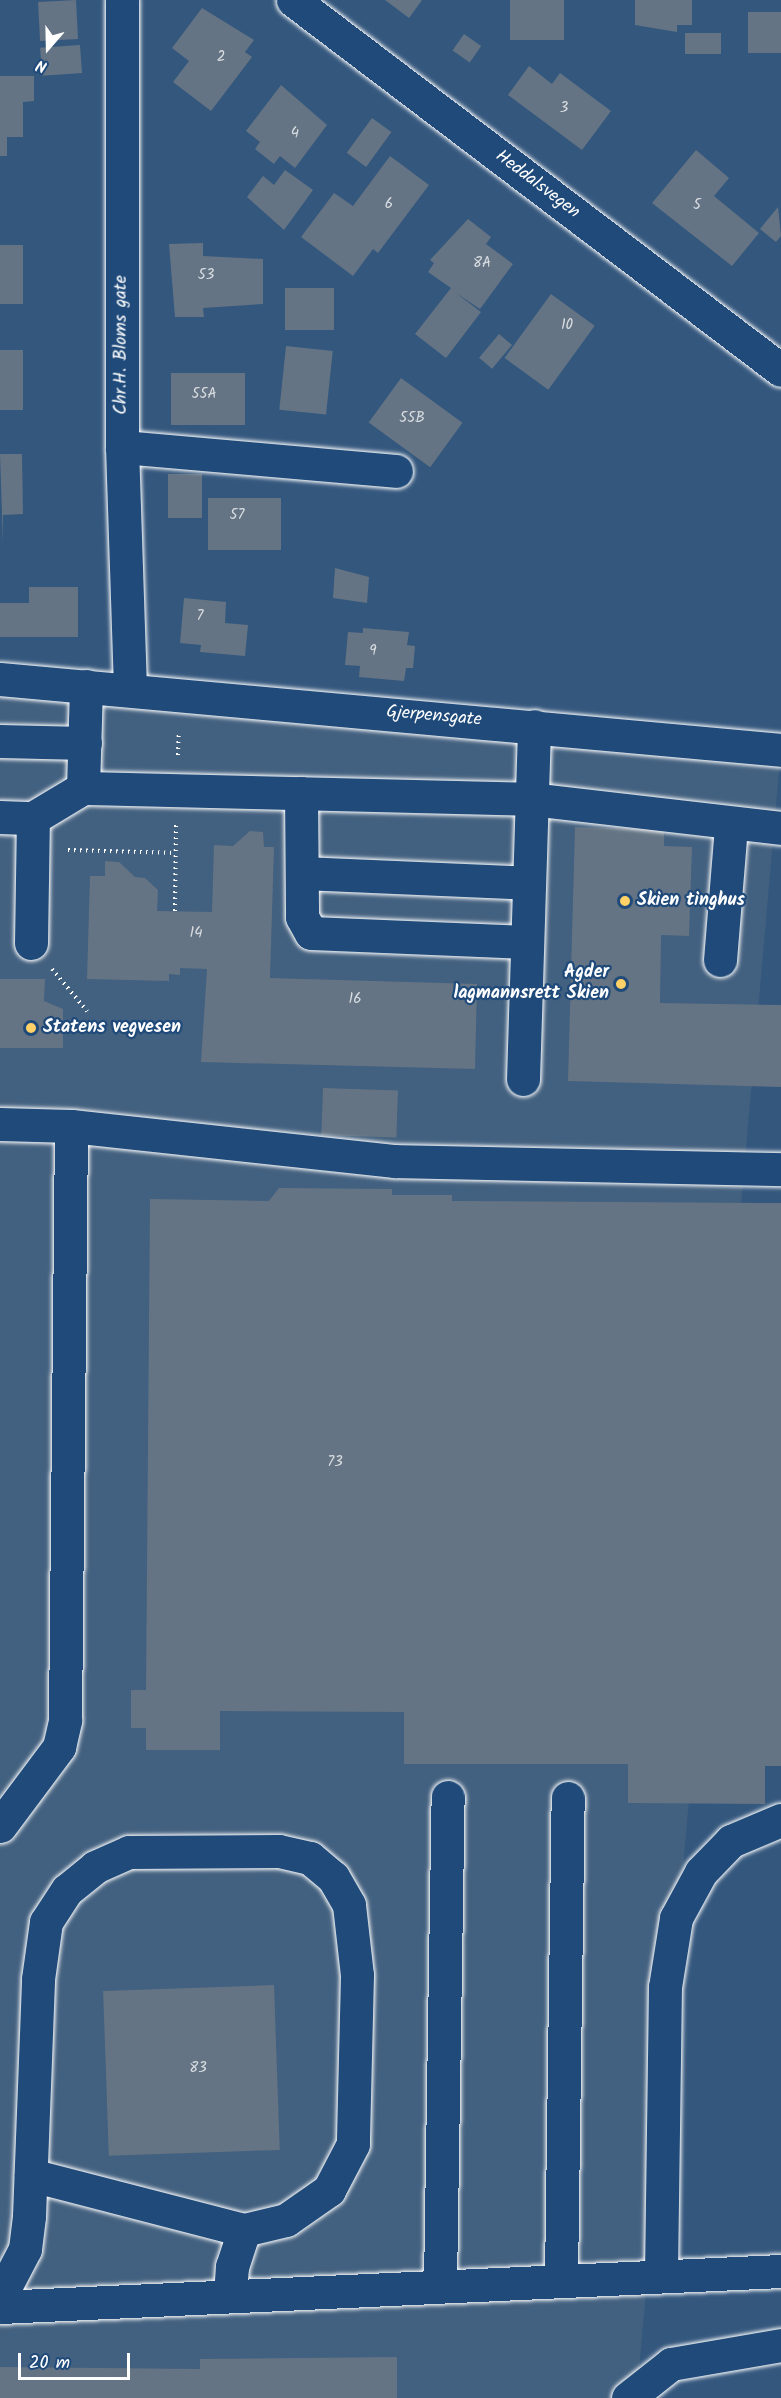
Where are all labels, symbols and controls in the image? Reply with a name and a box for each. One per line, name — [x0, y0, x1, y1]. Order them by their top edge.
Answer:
north arrow — [18, 18, 78, 78]
house number: 2 — [217, 49, 225, 67]
text: N — [33, 52, 51, 79]
house number: 3 — [560, 100, 568, 118]
house number: 4 — [291, 125, 299, 143]
street label: Heddalsvegen — [490, 146, 584, 224]
house number: 6 — [385, 196, 393, 214]
house number: 5 — [693, 197, 701, 215]
house number: 8A — [473, 255, 491, 273]
house number: 53 — [198, 267, 214, 285]
street label: Chr.H. Bloms gate — [111, 275, 133, 415]
house number: 10 — [561, 317, 573, 335]
house number: 55A — [191, 386, 217, 404]
house number: 55B — [399, 410, 425, 428]
house number: 57 — [230, 507, 244, 525]
house number: 7 — [197, 608, 203, 626]
house number: 9 — [369, 643, 377, 661]
street label: Gjerpensgate — [385, 702, 483, 732]
place label: Skien tinghus — [637, 890, 745, 912]
marker: Skien tinghus — [618, 894, 632, 908]
house number: 14 — [190, 925, 202, 943]
place label: Agder lagmannsrett Skien — [453, 963, 609, 1006]
marker: Agder lagmannsrett Skien — [614, 977, 628, 991]
house number: 16 — [348, 991, 362, 1009]
place label: Statens vegvesen — [43, 1017, 181, 1039]
marker: Statens vegvesen — [24, 1021, 38, 1035]
house number: 73 — [327, 1454, 343, 1472]
house number: 83 — [189, 2060, 207, 2078]
scale bar — [21, 2341, 134, 2379]
text: 20 m — [29, 2349, 70, 2378]

